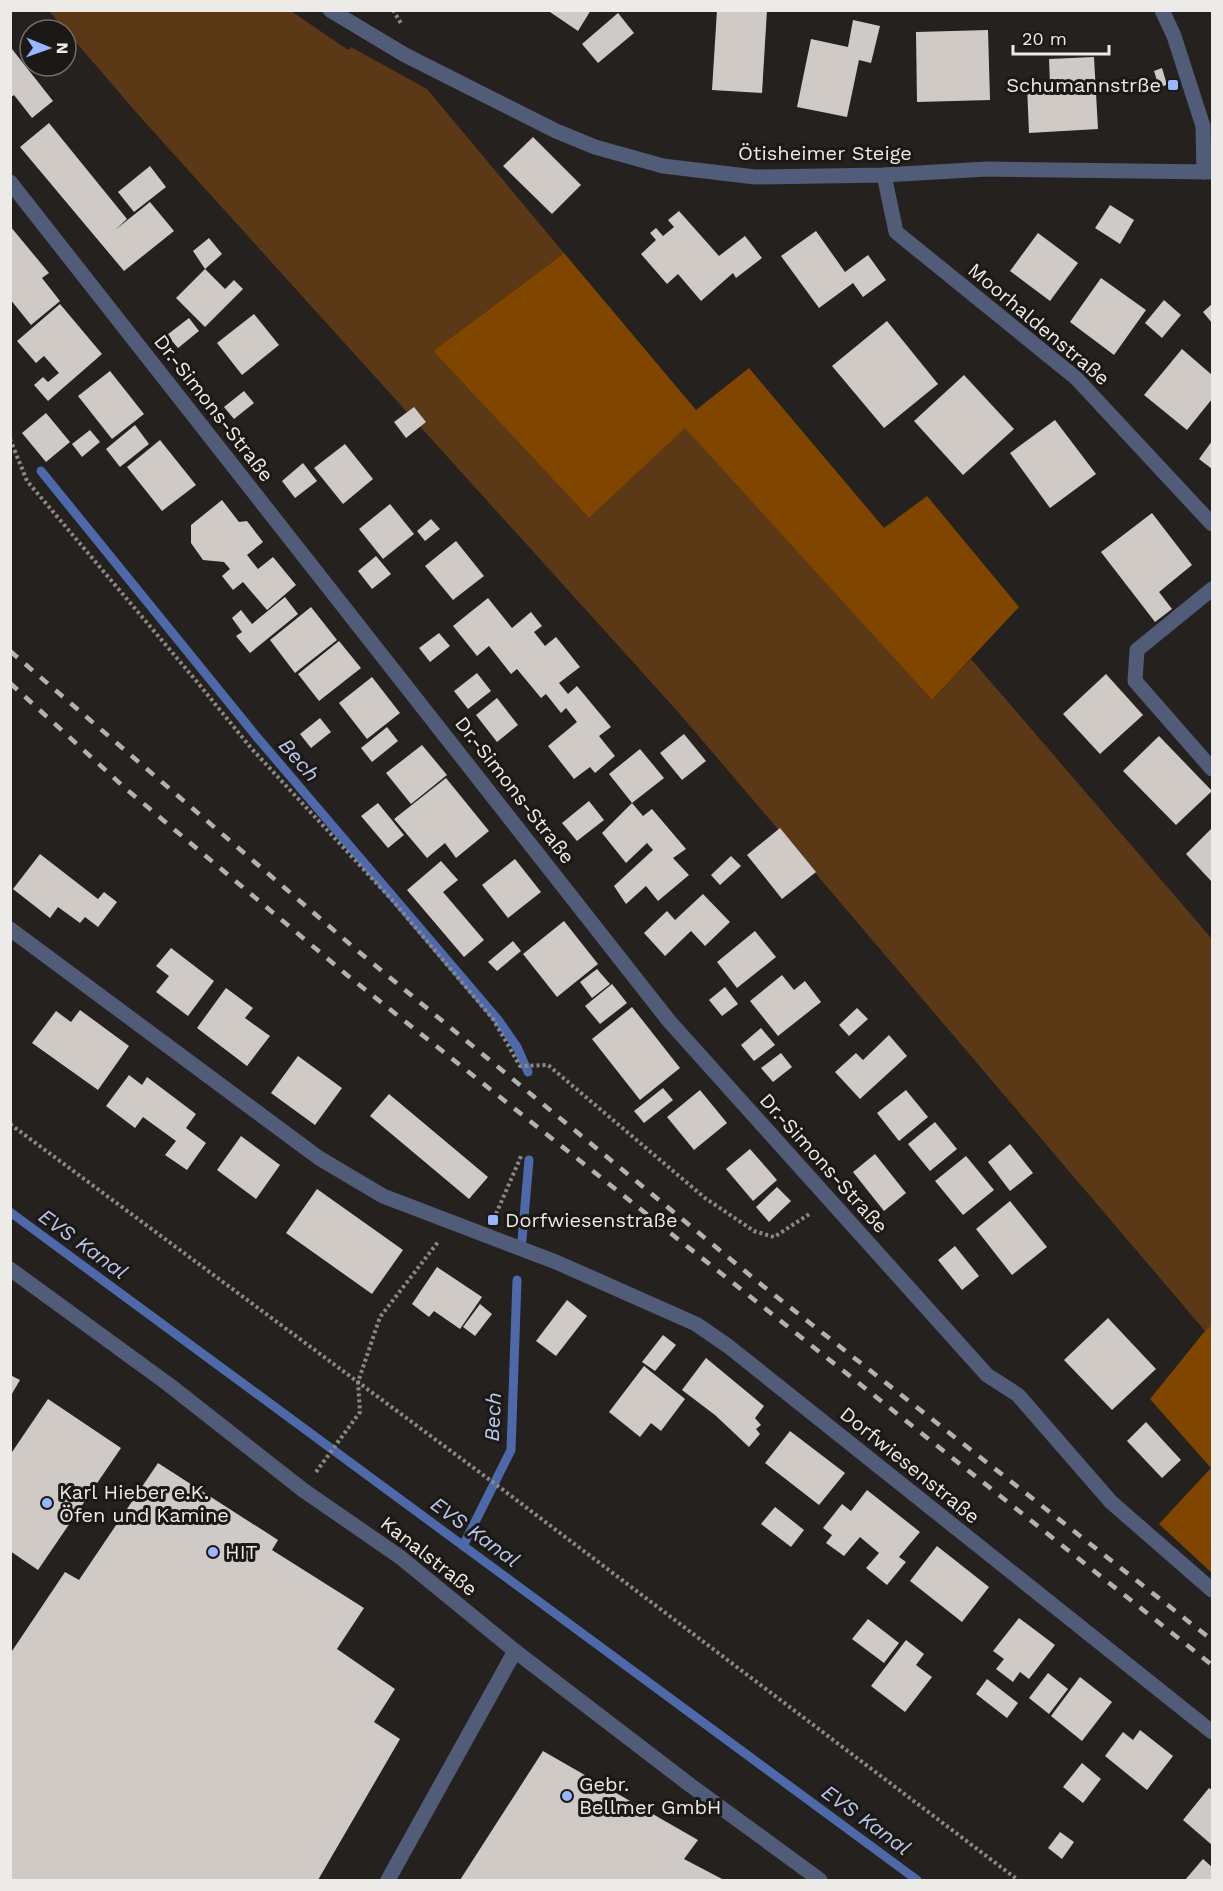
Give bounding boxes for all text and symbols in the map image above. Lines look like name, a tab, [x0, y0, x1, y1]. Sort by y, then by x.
north arrow	[18, 18, 78, 78]
scale bar	[1013, 18, 1109, 56]
text: 20 m	[1022, 28, 1067, 49]
text: N	[53, 42, 72, 54]
place label: Schumannstrße	[1006, 73, 1161, 97]
marker: Schumannstrße	[1166, 78, 1180, 92]
street label: Ötisheimer Steige	[738, 141, 912, 165]
street label: Moorhaldenstraße	[963, 258, 1115, 390]
street label: Dr.-Simons-Straße	[149, 330, 279, 486]
street label: Dr.-Simons-Straße	[450, 712, 580, 868]
water label: Bech	[274, 733, 325, 786]
street label: Dr.-Simons-Straße	[755, 1088, 893, 1238]
water label: EVS Kanal	[34, 1203, 133, 1284]
place label: Dorfwiesenstraße	[505, 1208, 677, 1232]
marker: Dorfwiesenstraße	[486, 1213, 500, 1227]
water label: Bech	[479, 1392, 506, 1442]
street label: Dorfwiesenstraße	[835, 1401, 985, 1529]
place label: Karl Hieber e.K. Öfen und Kamine	[59, 1480, 229, 1527]
water label: EVS Kanal	[426, 1491, 525, 1572]
marker: Karl Hieber e.K. Öfen und Kamine	[40, 1496, 54, 1510]
street label: Kanalstraße	[376, 1511, 482, 1601]
place label: HIT	[225, 1540, 258, 1564]
marker: HIT	[206, 1545, 220, 1559]
place label: Gebr. Bellmer GmbH	[579, 1772, 722, 1819]
water label: EVS Kanal	[817, 1779, 916, 1860]
marker: Gebr. Bellmer GmbH	[560, 1789, 574, 1803]

